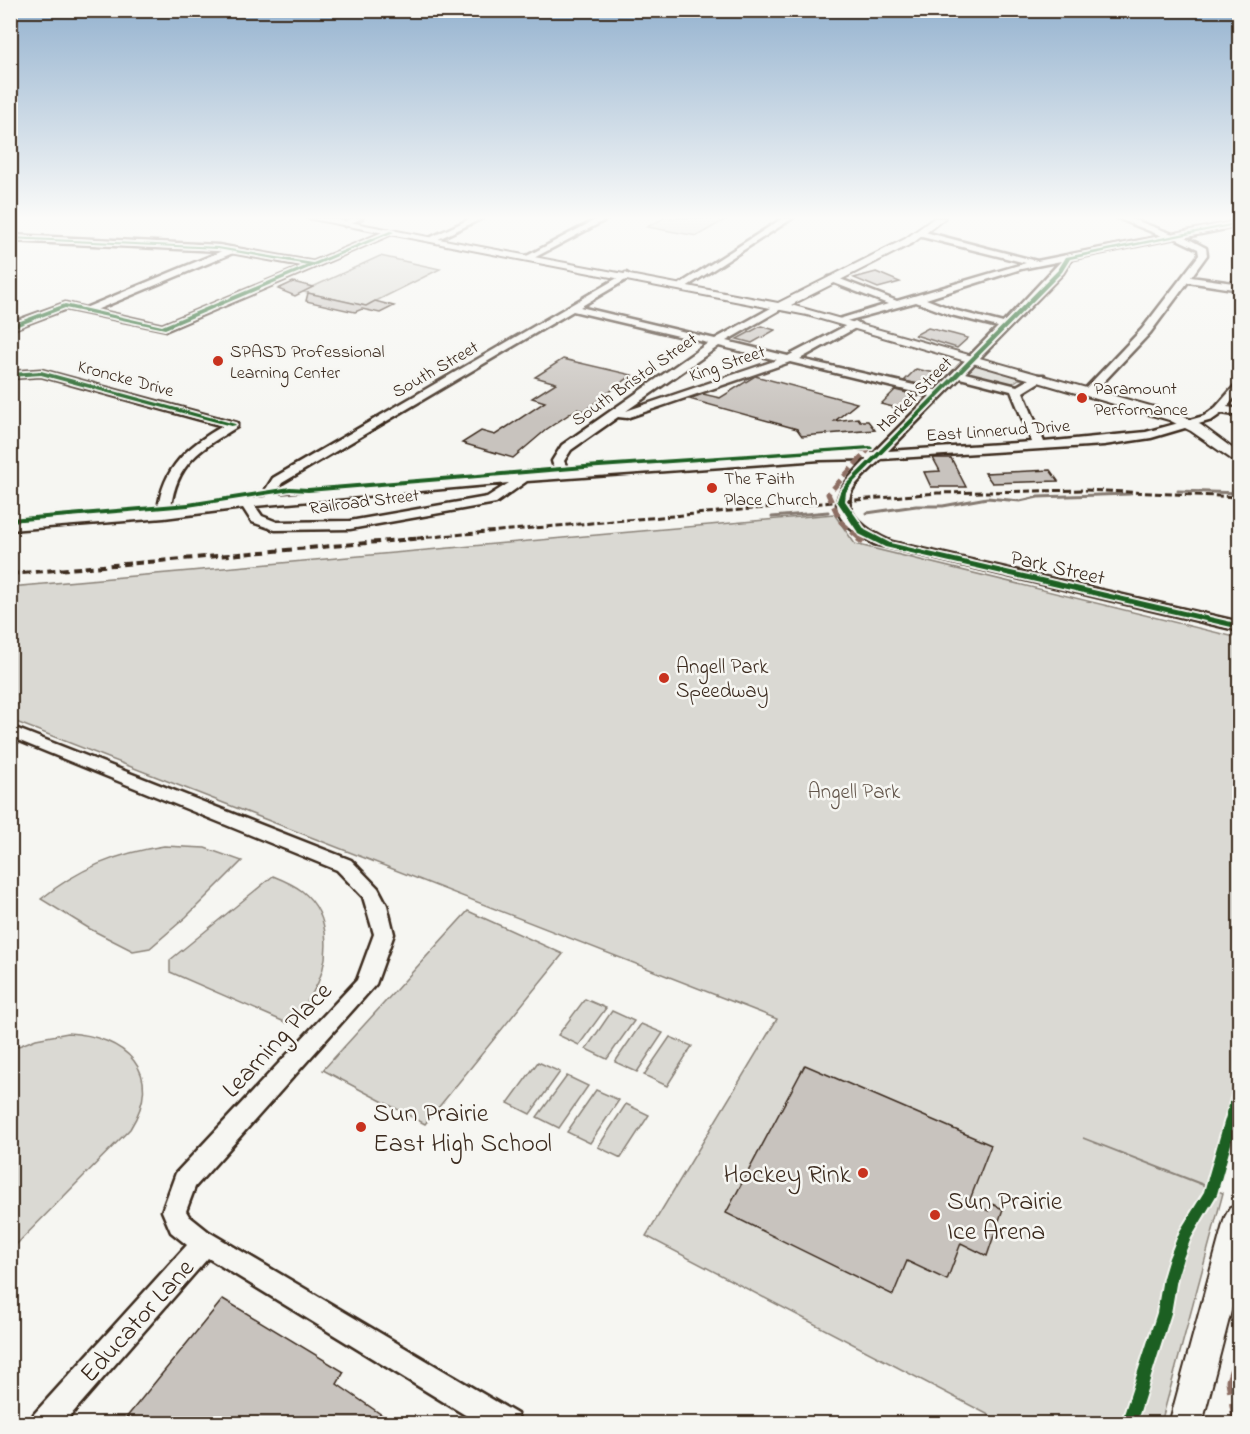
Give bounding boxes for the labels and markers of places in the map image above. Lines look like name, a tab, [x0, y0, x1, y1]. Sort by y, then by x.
place label: SPASD Professional Learning Center	[230, 340, 385, 388]
marker: SPASD Professional Learning Center	[211, 354, 225, 368]
place label: Paramount Performance	[1094, 377, 1189, 424]
marker: Paramount Performance	[1075, 391, 1089, 405]
place label: The Faith Place Church	[724, 467, 817, 514]
marker: The Faith Place Church	[705, 481, 719, 495]
place label: Angell Park Speedway	[676, 653, 769, 709]
marker: Angell Park Speedway	[657, 671, 671, 685]
place label: Sun Prairie East High School	[373, 1096, 552, 1164]
marker: Sun Prairie East High School	[354, 1120, 368, 1134]
place label: Hockey Rink	[724, 1157, 852, 1195]
marker: Hockey Rink	[856, 1166, 870, 1180]
place label: Sun Prairie Ice Arena	[947, 1184, 1063, 1252]
marker: Sun Prairie Ice Arena	[928, 1208, 942, 1222]

